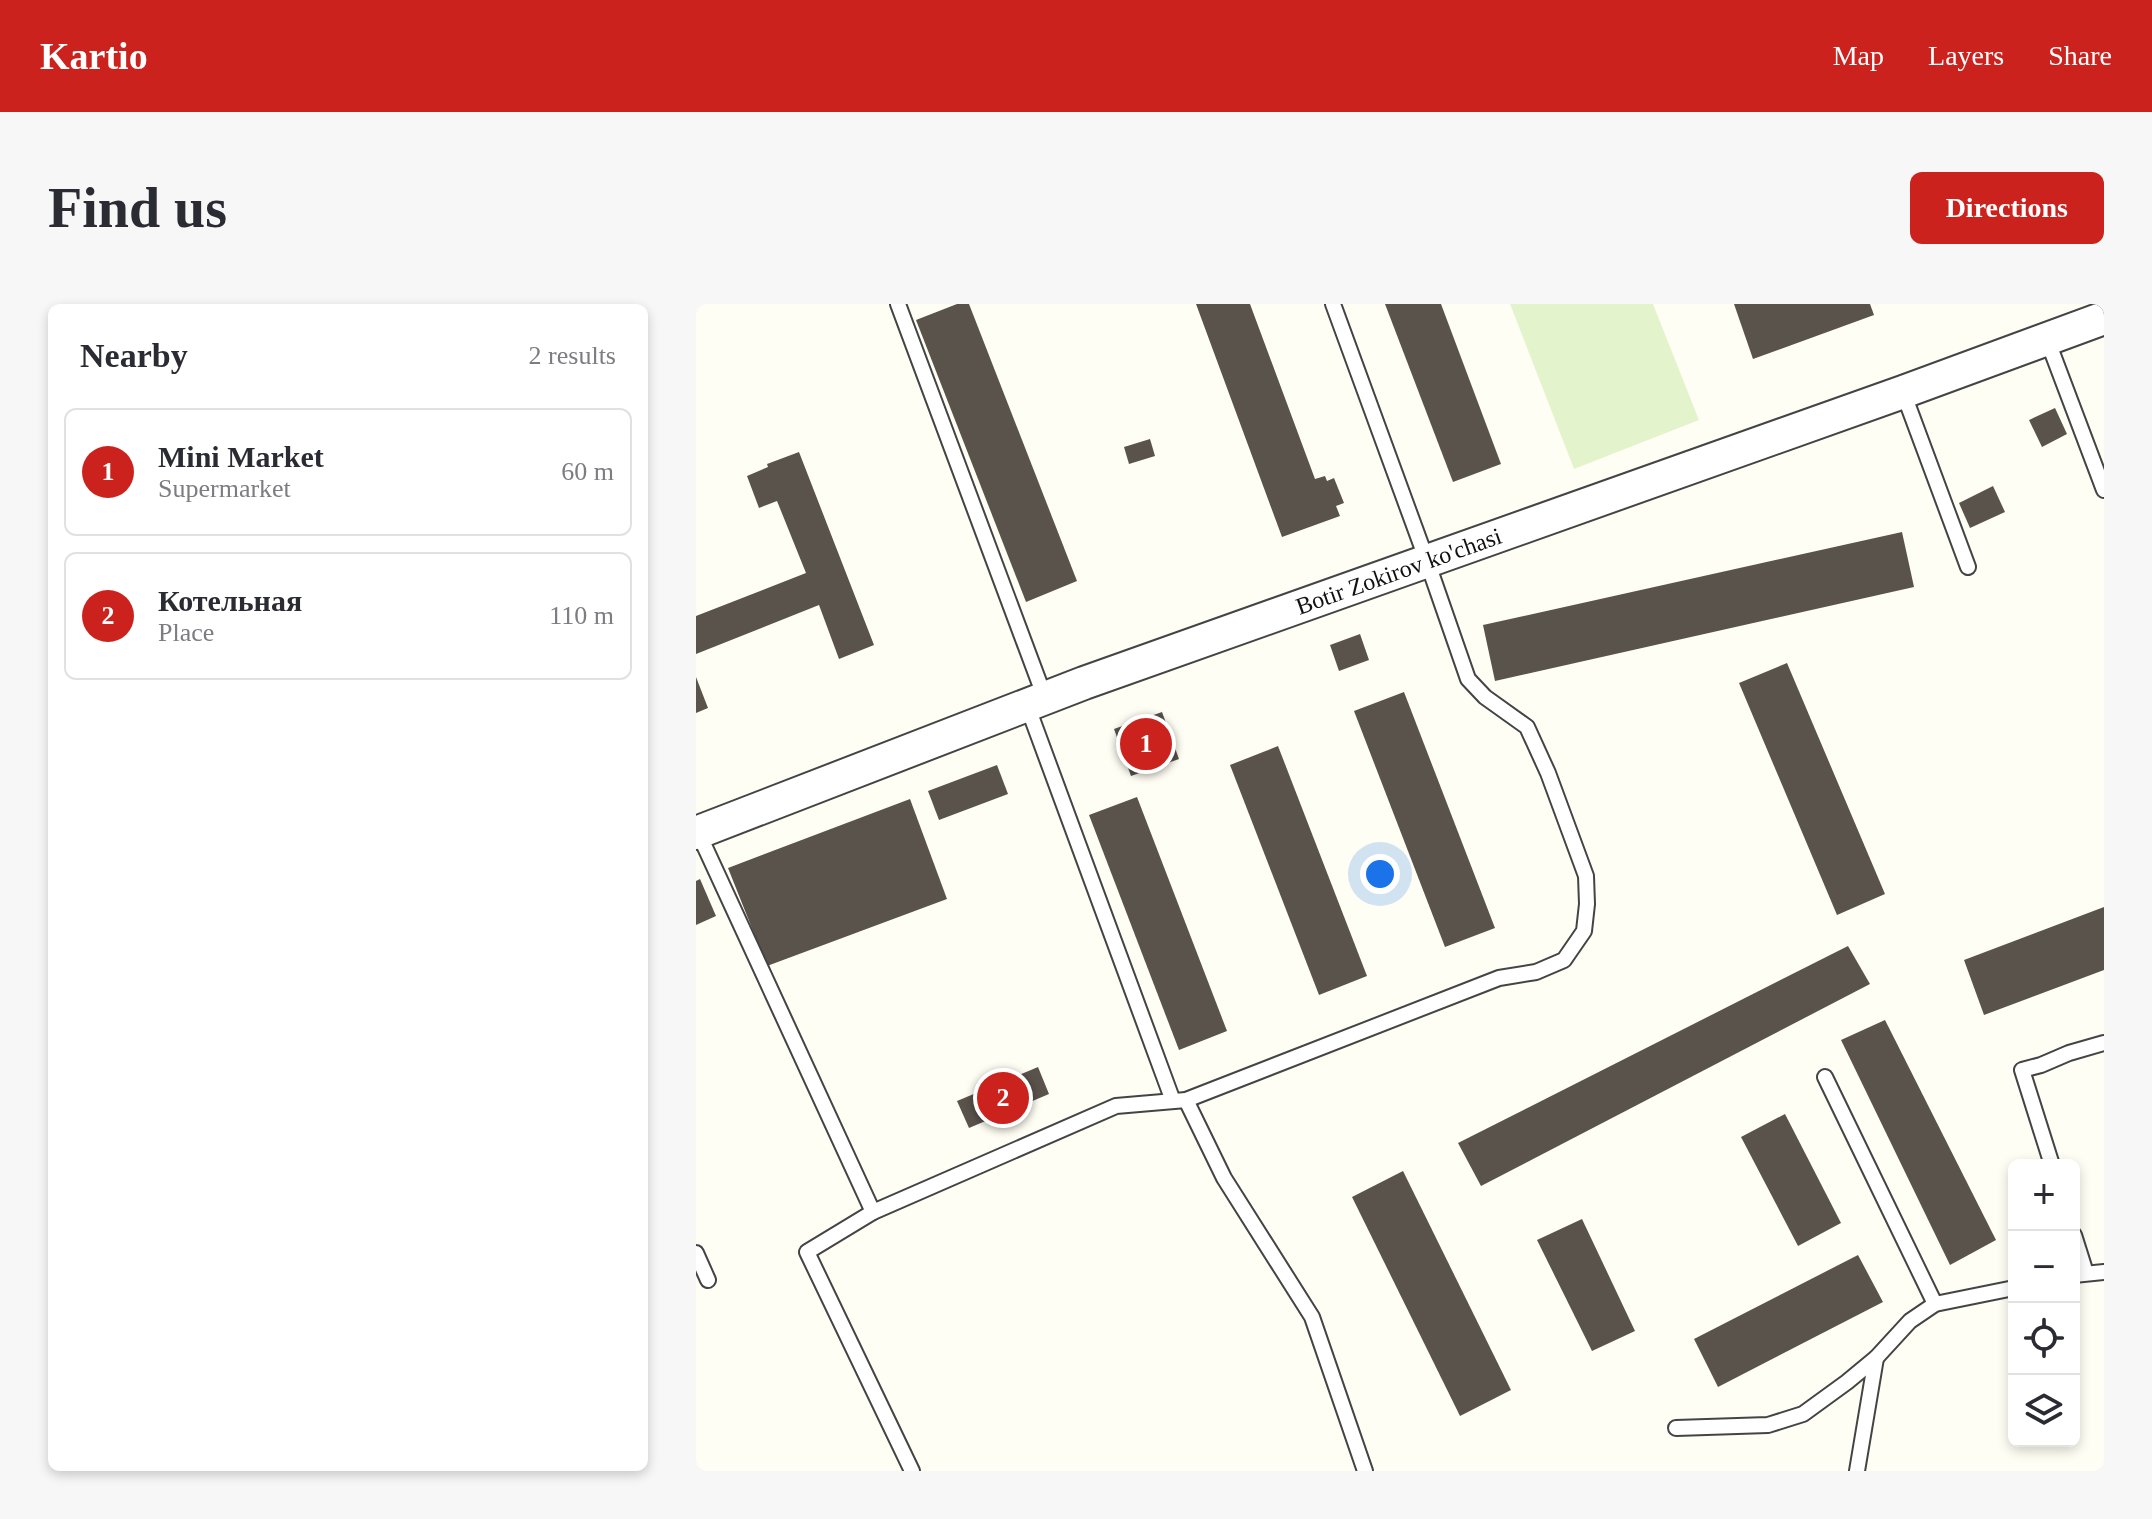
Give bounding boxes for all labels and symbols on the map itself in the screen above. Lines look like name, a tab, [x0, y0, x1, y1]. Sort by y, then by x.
street label: Botir Zokirov ko'chasi	[1292, 523, 1505, 620]
pin: 1	[1120, 714, 1172, 774]
your location	[1360, 854, 1400, 894]
pin: 2	[977, 1068, 1029, 1128]

